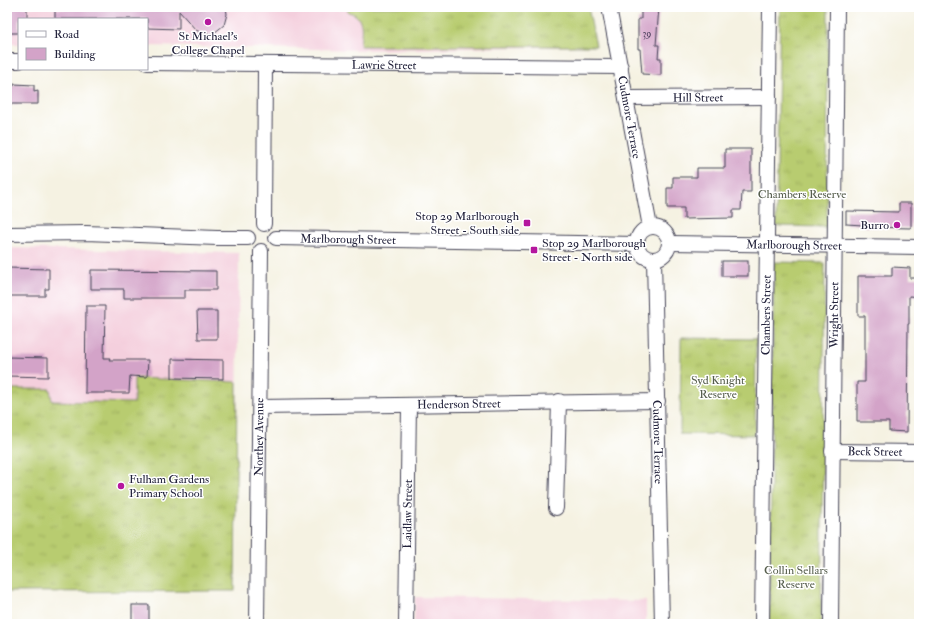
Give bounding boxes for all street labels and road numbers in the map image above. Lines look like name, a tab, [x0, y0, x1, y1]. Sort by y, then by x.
street label: Lawrie Street	[351, 58, 417, 73]
street label: Cudmore Terrace	[614, 75, 644, 160]
street label: Hill Street	[673, 90, 723, 106]
street label: Marlborough Street	[300, 231, 396, 248]
street label: Marlborough Street	[746, 237, 842, 254]
street label: Chambers Street	[758, 275, 775, 355]
street label: Wright Street	[827, 282, 842, 349]
street label: Henderson Street	[417, 396, 501, 413]
street label: Northey Avenue	[252, 398, 267, 476]
street label: Cudmore Terrace	[649, 400, 666, 484]
street label: Beck Street	[847, 444, 903, 460]
street label: Laidlaw Street	[400, 479, 416, 549]

